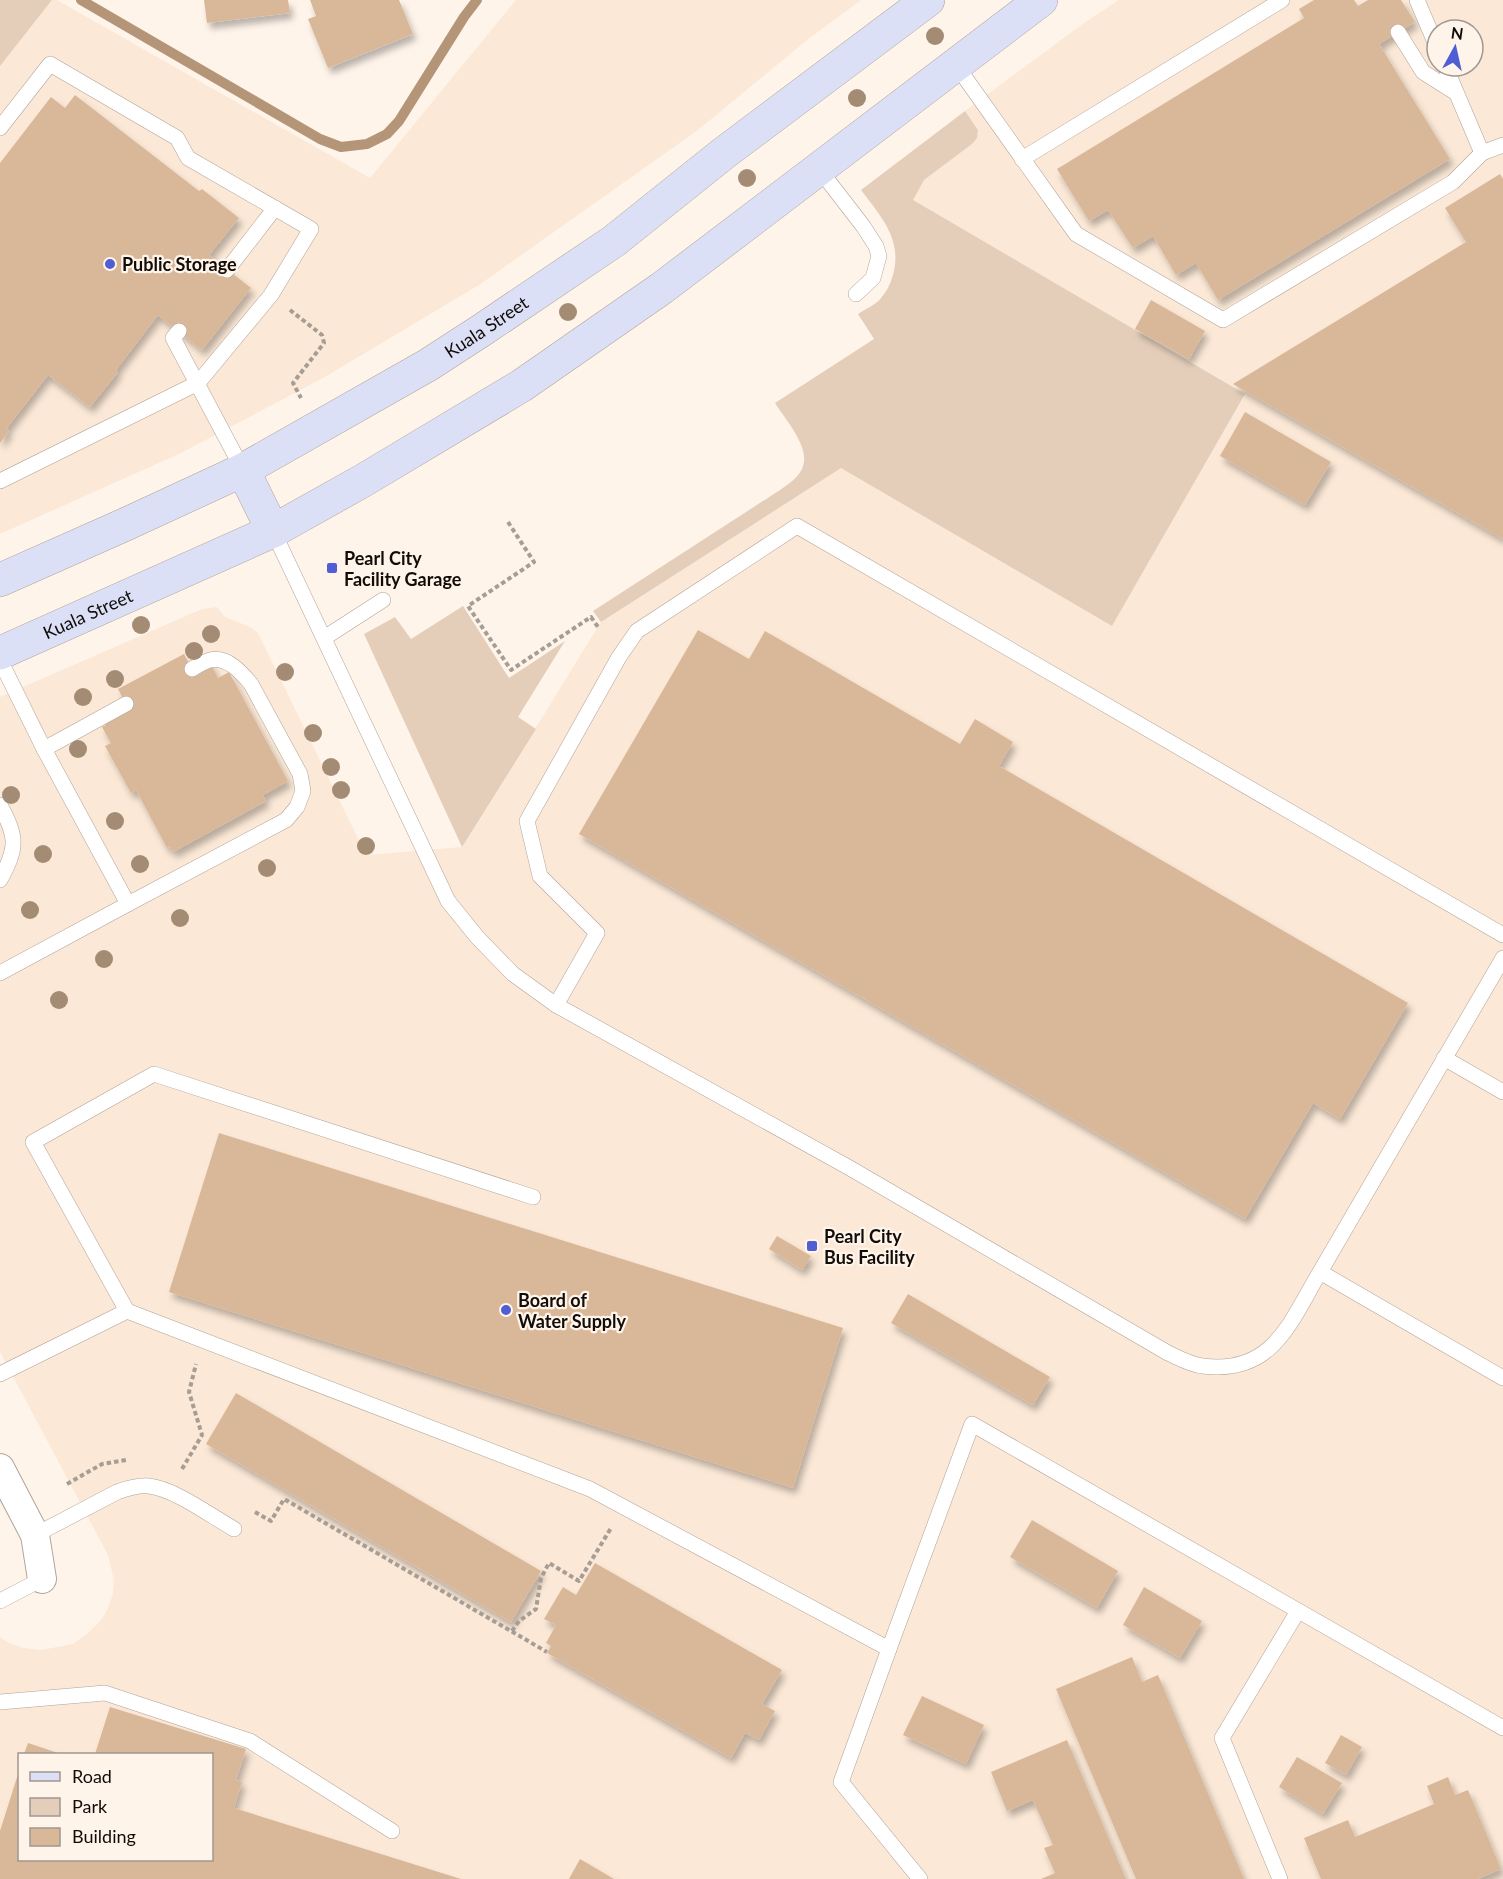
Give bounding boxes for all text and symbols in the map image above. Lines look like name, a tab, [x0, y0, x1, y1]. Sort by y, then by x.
north arrow	[1425, 18, 1485, 78]
text: N	[1450, 22, 1465, 43]
place label: Public Storage	[122, 253, 237, 275]
marker: Public Storage	[103, 257, 117, 271]
street label: Kuala Street	[440, 291, 533, 362]
place label: Pearl City Facility Garage	[344, 547, 462, 590]
marker: Pearl City Facility Garage	[325, 561, 339, 575]
street label: Kuala Street	[39, 584, 136, 643]
place label: Pearl City Bus Facility	[824, 1225, 915, 1268]
marker: Pearl City Bus Facility	[805, 1239, 819, 1253]
place label: Board of Water Supply	[518, 1289, 627, 1332]
marker: Board of Water Supply	[499, 1303, 513, 1317]
legend	[18, 1753, 213, 1861]
text: Road	[72, 1765, 112, 1787]
text: Park	[72, 1795, 108, 1817]
text: Building	[72, 1825, 136, 1847]

